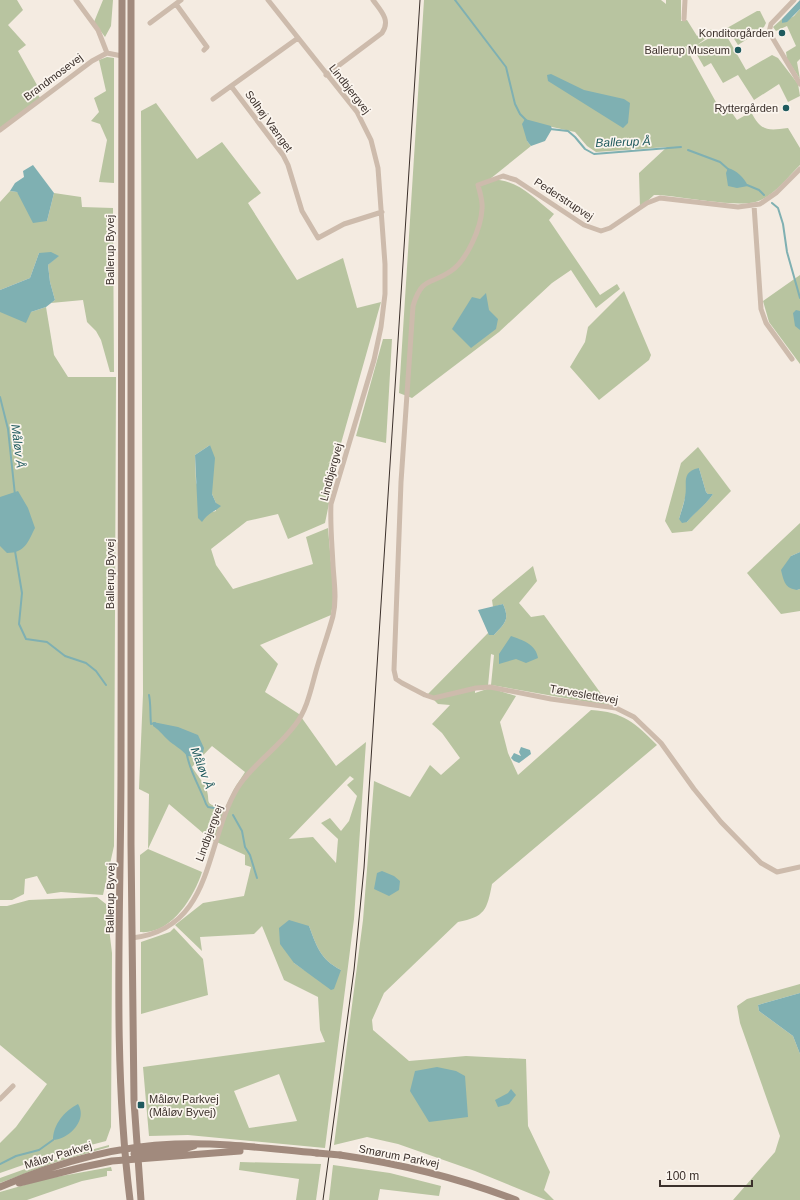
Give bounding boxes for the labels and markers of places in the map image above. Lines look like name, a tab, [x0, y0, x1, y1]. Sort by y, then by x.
place label: Konditorgården	[699, 27, 774, 39]
marker: Konditorgården	[777, 28, 787, 38]
place label: Ballerup Museum	[644, 44, 730, 56]
marker: Ballerup Museum	[733, 45, 743, 55]
place label: Ryttergården	[714, 102, 778, 114]
marker: Ryttergården	[781, 103, 791, 113]
place label: Måløv Parkvej (Måløv Byvej)	[149, 1093, 219, 1118]
marker: Måløv Parkvej (Måløv Byvej)	[136, 1100, 146, 1110]

